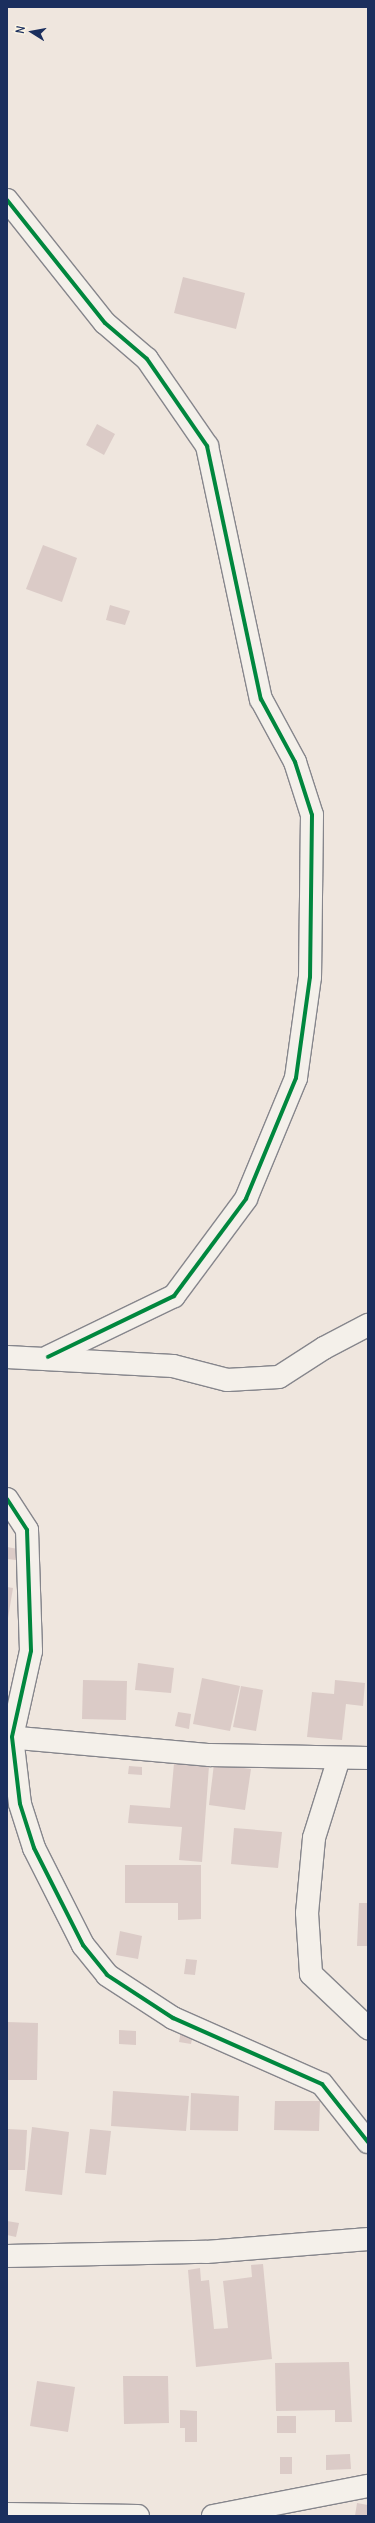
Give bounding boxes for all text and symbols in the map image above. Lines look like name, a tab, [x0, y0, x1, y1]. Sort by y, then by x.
north arrow	[12, 12, 52, 52]
text: N	[13, 25, 28, 35]

